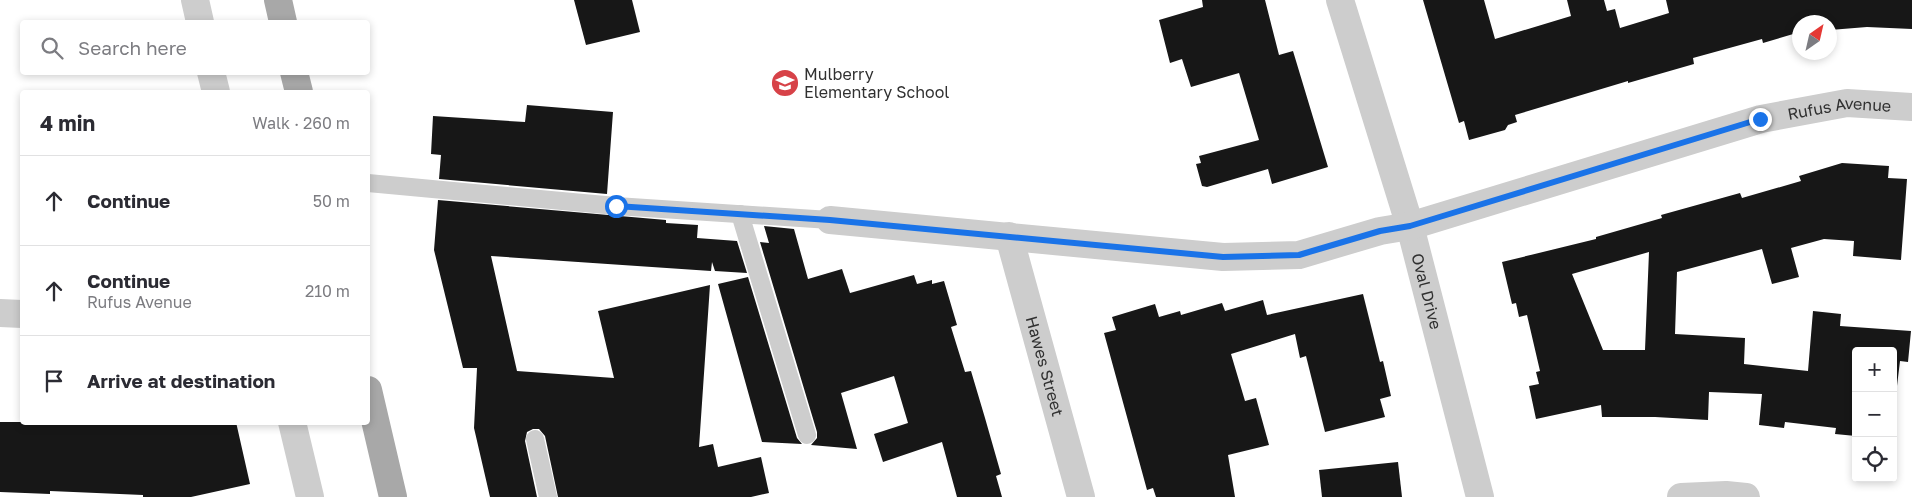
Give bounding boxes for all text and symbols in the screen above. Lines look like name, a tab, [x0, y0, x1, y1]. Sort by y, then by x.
north arrow	[1792, 15, 1837, 60]
search box	[20, 20, 370, 75]
icon: search	[38, 34, 66, 62]
text: Search here	[78, 36, 187, 59]
place label: Mulberry Elementary School	[804, 64, 949, 102]
school or university icon: Mulberry Elementary School	[770, 68, 800, 98]
street label: Rufus Avenue	[1786, 93, 1892, 124]
route end	[1749, 108, 1772, 131]
text: 4 min	[40, 110, 95, 136]
text: Walk · 260 m	[252, 113, 350, 133]
icon: ahead	[40, 187, 68, 215]
text: Continue	[87, 189, 170, 212]
text: 50 m	[313, 191, 350, 211]
route start	[605, 195, 628, 218]
street label: Oval Drive	[1407, 251, 1446, 332]
text: Continue	[87, 269, 170, 292]
icon: ahead	[40, 277, 68, 305]
text: 210 m	[305, 281, 350, 301]
text: Rufus Avenue	[87, 292, 192, 312]
street label: Hawes Street	[1022, 314, 1068, 418]
map controls	[1852, 347, 1897, 482]
button: +	[1852, 347, 1897, 392]
icon: arrive	[40, 367, 68, 395]
text: Arrive at destination	[87, 369, 275, 392]
button: −	[1852, 392, 1897, 437]
button: locate	[1852, 437, 1897, 482]

